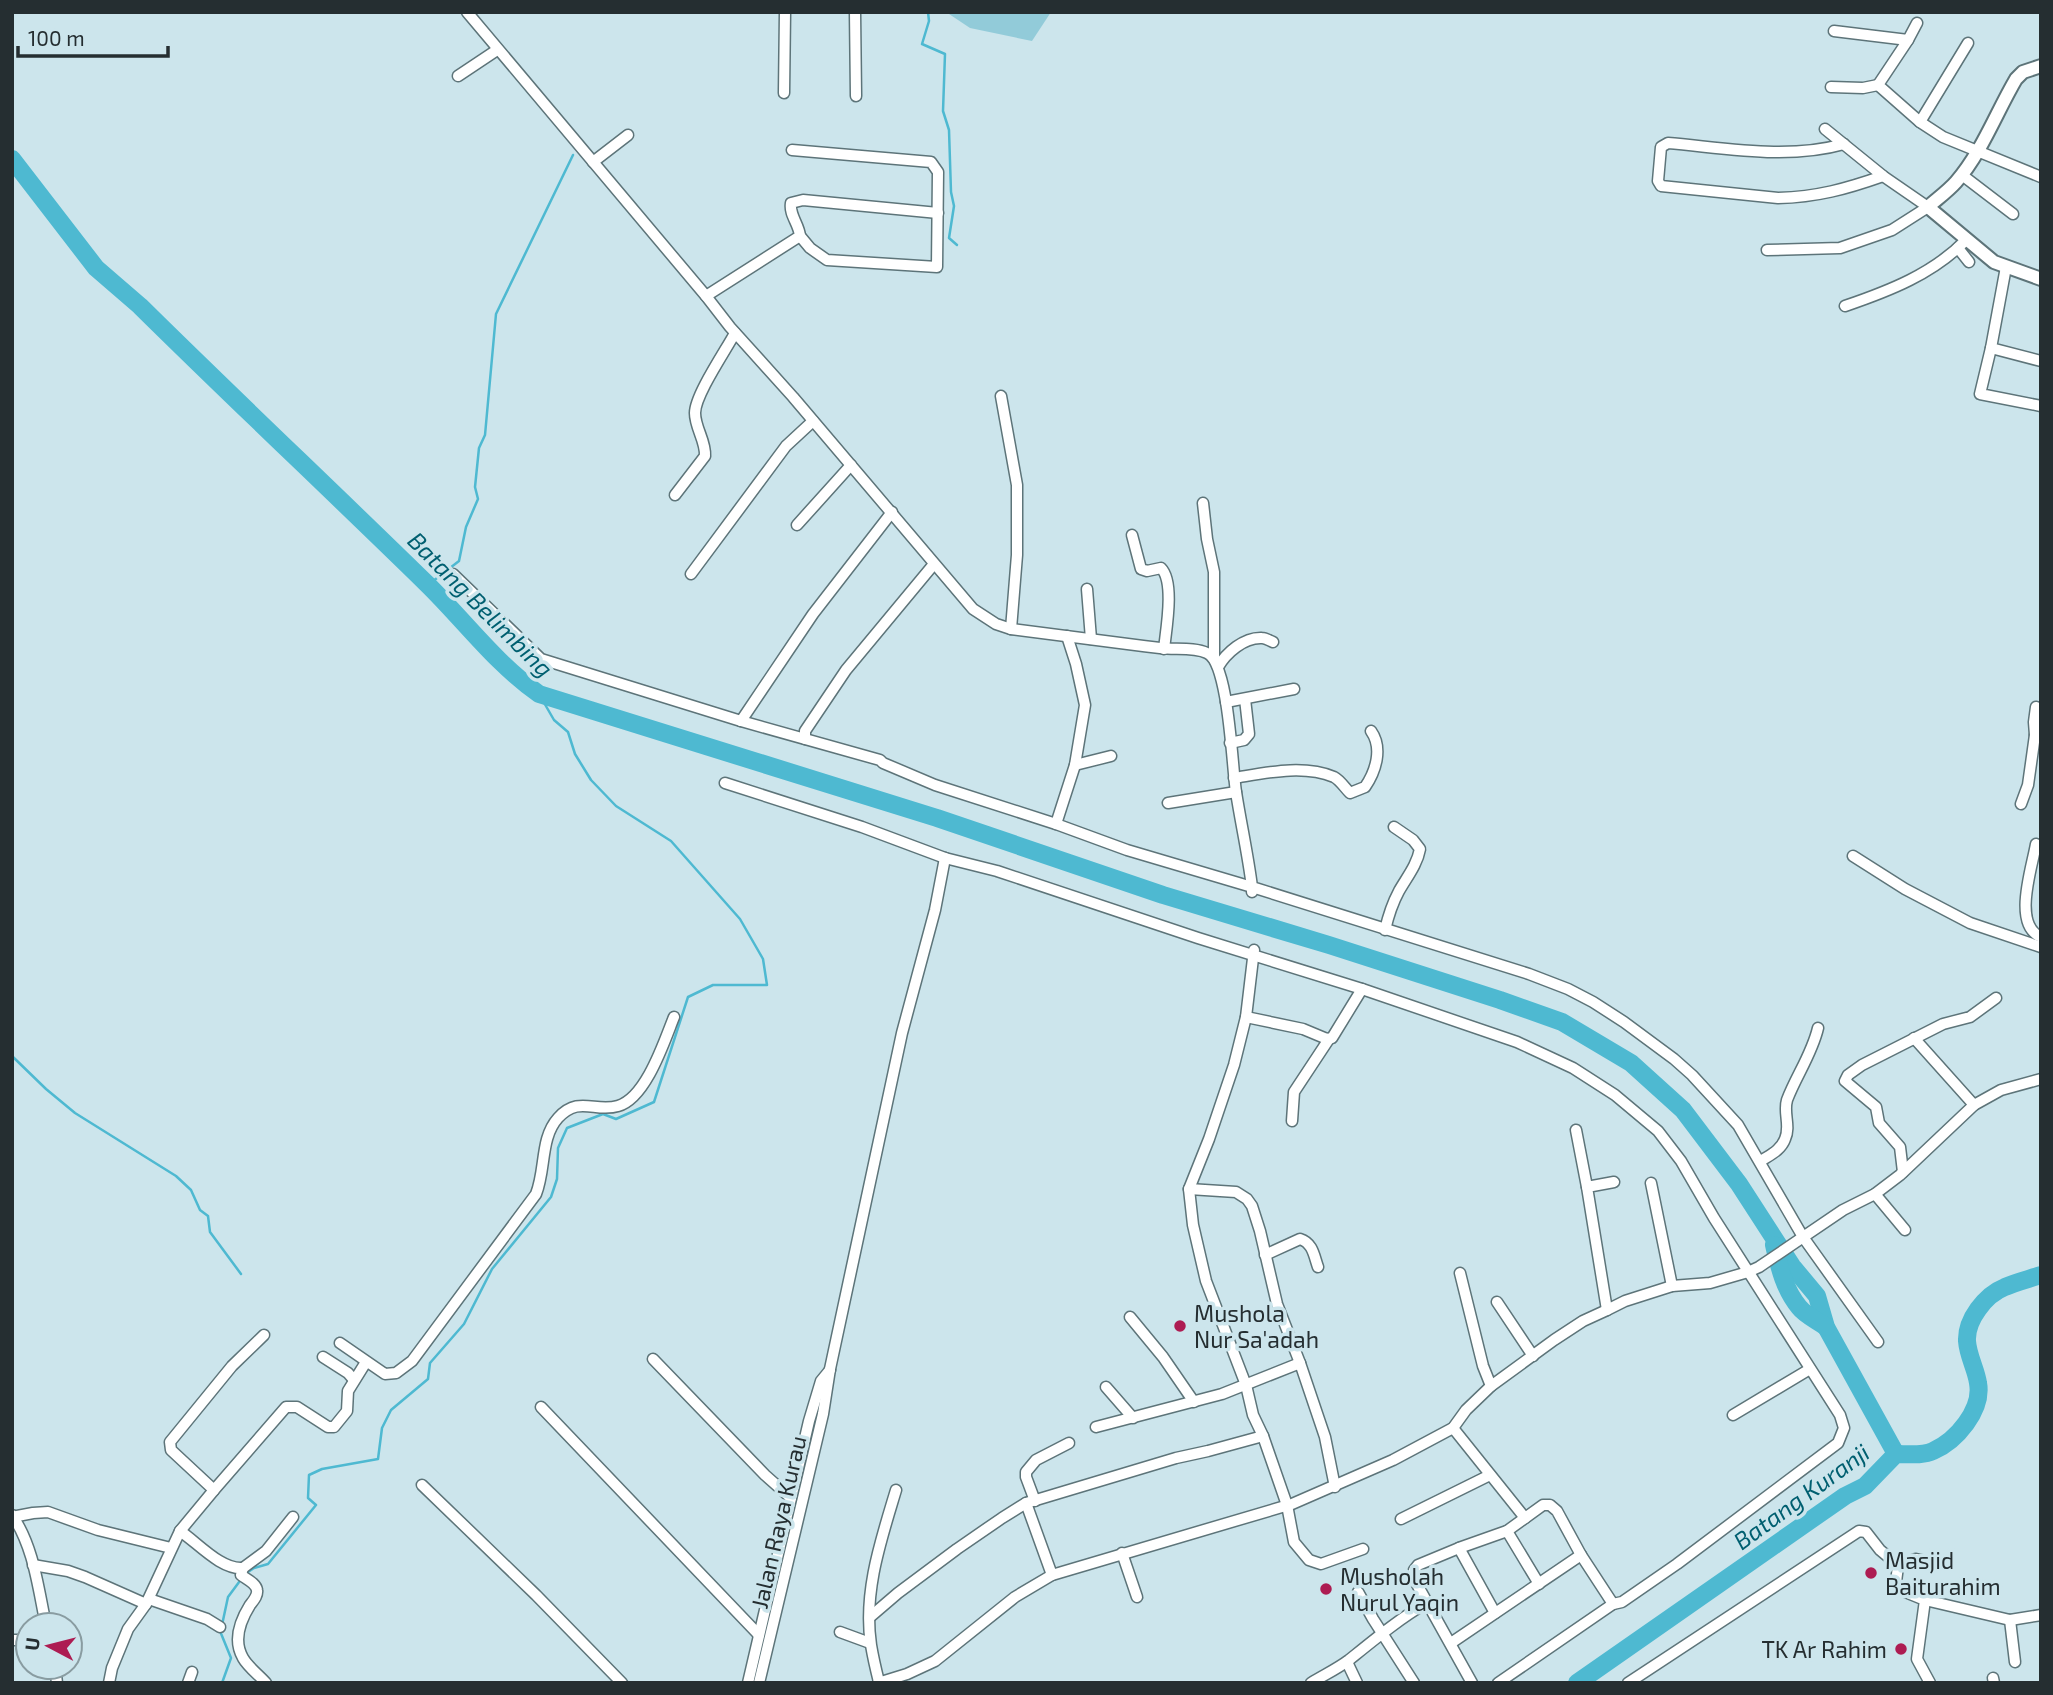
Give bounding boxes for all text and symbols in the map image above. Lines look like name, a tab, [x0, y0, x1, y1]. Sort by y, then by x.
scale bar	[18, 14, 168, 58]
text: 100 m	[28, 25, 85, 50]
water label: Batang Belimbing	[402, 525, 560, 683]
place label: Mushola Nur Sa'adah	[1194, 1299, 1319, 1353]
marker: Mushola Nur Sa'adah	[1172, 1318, 1188, 1334]
street label: Jalan Raya Kurau	[744, 1433, 812, 1611]
water label: Batang Kuranji	[1727, 1437, 1875, 1555]
place label: Masjid Baiturahim	[1885, 1546, 2001, 1600]
place label: Musholah Nurul Yaqin	[1340, 1562, 1459, 1616]
marker: Masjid Baiturahim	[1863, 1565, 1879, 1581]
marker: Musholah Nurul Yaqin	[1318, 1581, 1334, 1597]
north arrow	[14, 1611, 84, 1681]
place label: TK Ar Rahim	[1761, 1635, 1887, 1663]
text: U	[19, 1636, 44, 1652]
marker: TK Ar Rahim	[1893, 1641, 1909, 1657]

